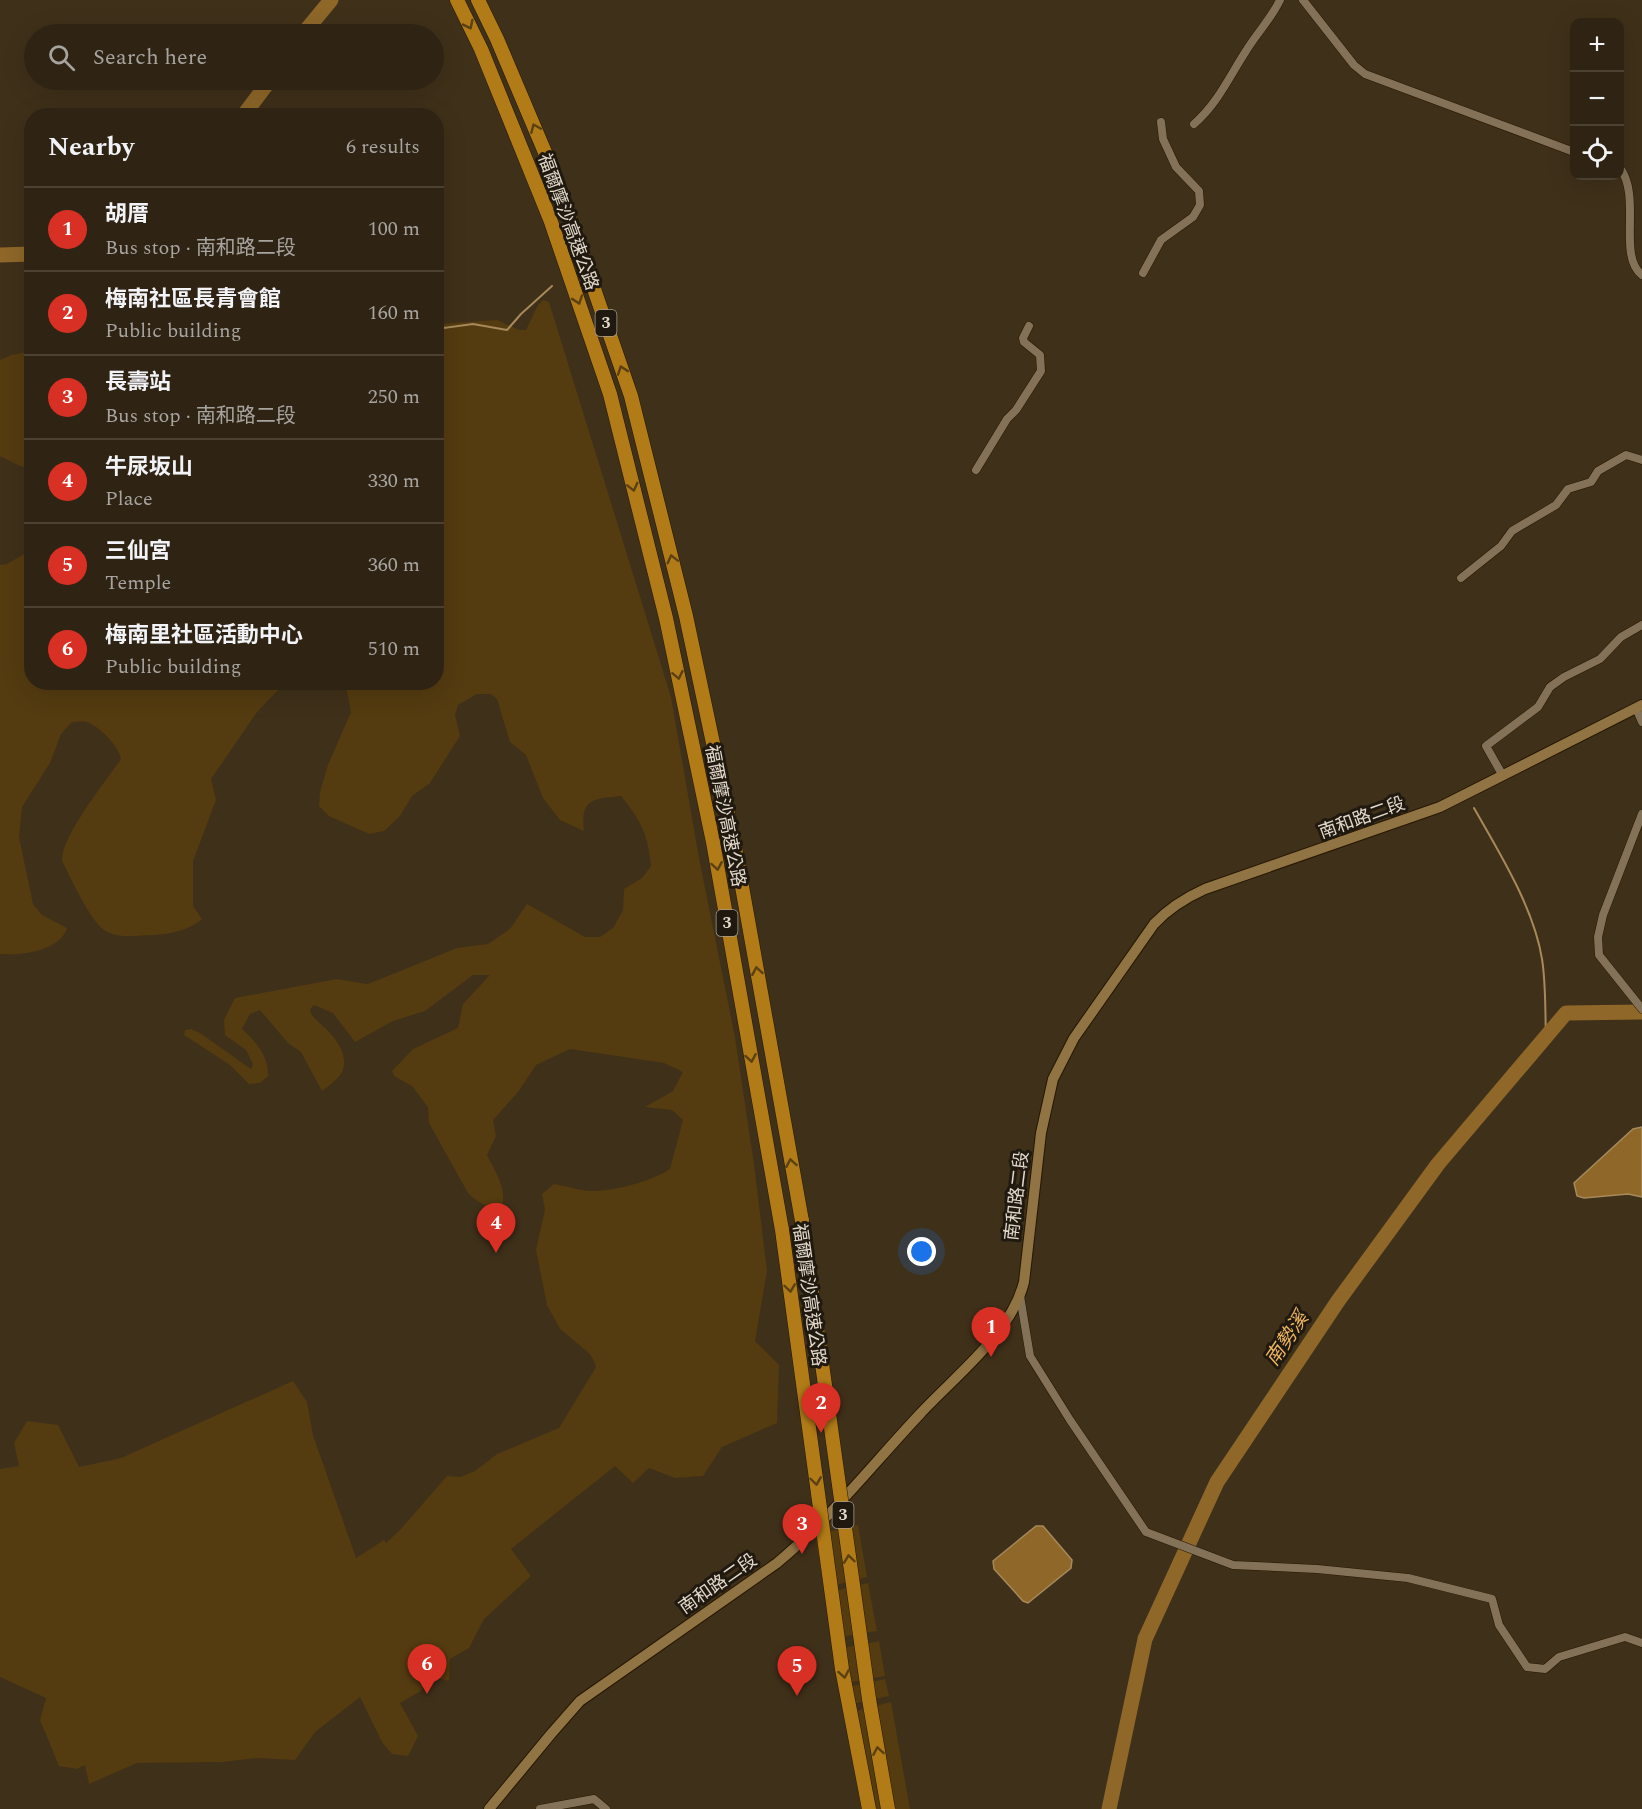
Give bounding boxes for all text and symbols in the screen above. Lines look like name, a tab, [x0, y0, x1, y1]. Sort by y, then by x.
one-way arrow	[462, 18, 473, 29]
map controls	[1570, 18, 1624, 180]
button: +	[1570, 18, 1624, 72]
search box	[24, 24, 444, 90]
icon: search	[45, 41, 78, 74]
text: Search here	[93, 41, 207, 74]
button: −	[1570, 72, 1624, 126]
one-way arrow	[530, 123, 542, 134]
button: locate	[1570, 126, 1624, 180]
text: Nearby	[48, 127, 134, 167]
text: 6 results	[346, 132, 420, 162]
street label: 福爾摩沙高速公路	[531, 150, 605, 294]
text: 胡厝	[105, 198, 149, 231]
text: 1	[62, 214, 73, 244]
text: 100 m	[368, 214, 420, 244]
text: Bus stop · 南和路二段	[105, 233, 296, 263]
text: 梅南社區長青會館	[105, 283, 281, 316]
one-way arrow	[571, 294, 583, 305]
text: 2	[62, 298, 73, 328]
text: 160 m	[368, 298, 420, 328]
road number: 3	[596, 310, 616, 336]
text: Public building	[105, 316, 241, 346]
one-way arrow	[617, 365, 630, 376]
text: 長壽站	[105, 366, 171, 399]
text: 3	[62, 382, 73, 412]
text: 250 m	[368, 382, 420, 412]
text: Bus stop · 南和路二段	[105, 401, 296, 431]
text: 牛尿坂山	[105, 451, 193, 484]
text: 4	[62, 466, 73, 496]
text: 330 m	[368, 466, 420, 496]
one-way arrow	[626, 481, 639, 491]
text: Place	[105, 484, 153, 514]
text: 三仙宮	[105, 535, 171, 568]
text: 5	[62, 550, 73, 580]
text: 360 m	[368, 550, 420, 580]
one-way arrow	[666, 554, 679, 564]
text: Temple	[105, 568, 171, 598]
text: 梅南里社區活動中心	[105, 619, 303, 652]
text: 6	[62, 634, 73, 664]
text: 510 m	[368, 634, 420, 664]
text: Public building	[105, 652, 241, 682]
one-way arrow	[671, 670, 684, 680]
street label: 福爾摩沙高速公路	[698, 743, 752, 889]
street label: 南和路二段	[1315, 790, 1409, 846]
one-way arrow	[710, 861, 723, 871]
road number: 3	[716, 910, 738, 936]
one-way arrow	[751, 967, 764, 977]
one-way arrow	[744, 1053, 757, 1063]
street label: 南和路二段	[998, 1150, 1036, 1242]
one-way arrow	[785, 1159, 798, 1169]
pin: 4	[476, 1204, 516, 1253]
street label: 福爾摩沙高速公路	[786, 1222, 832, 1368]
your location	[907, 1237, 936, 1266]
one-way arrow	[783, 1283, 795, 1293]
water label: 南勢溪	[1258, 1303, 1318, 1372]
pin: 1	[972, 1308, 1010, 1357]
pin: 2	[802, 1384, 840, 1433]
one-way arrow	[810, 1477, 822, 1486]
road number: 3	[832, 1502, 854, 1528]
pin: 3	[782, 1504, 822, 1554]
street label: 南和路二段	[673, 1547, 763, 1621]
one-way arrow	[844, 1554, 856, 1563]
pin: 6	[408, 1644, 446, 1694]
pin: 5	[778, 1646, 816, 1696]
one-way arrow	[837, 1670, 849, 1679]
one-way arrow	[872, 1747, 885, 1757]

